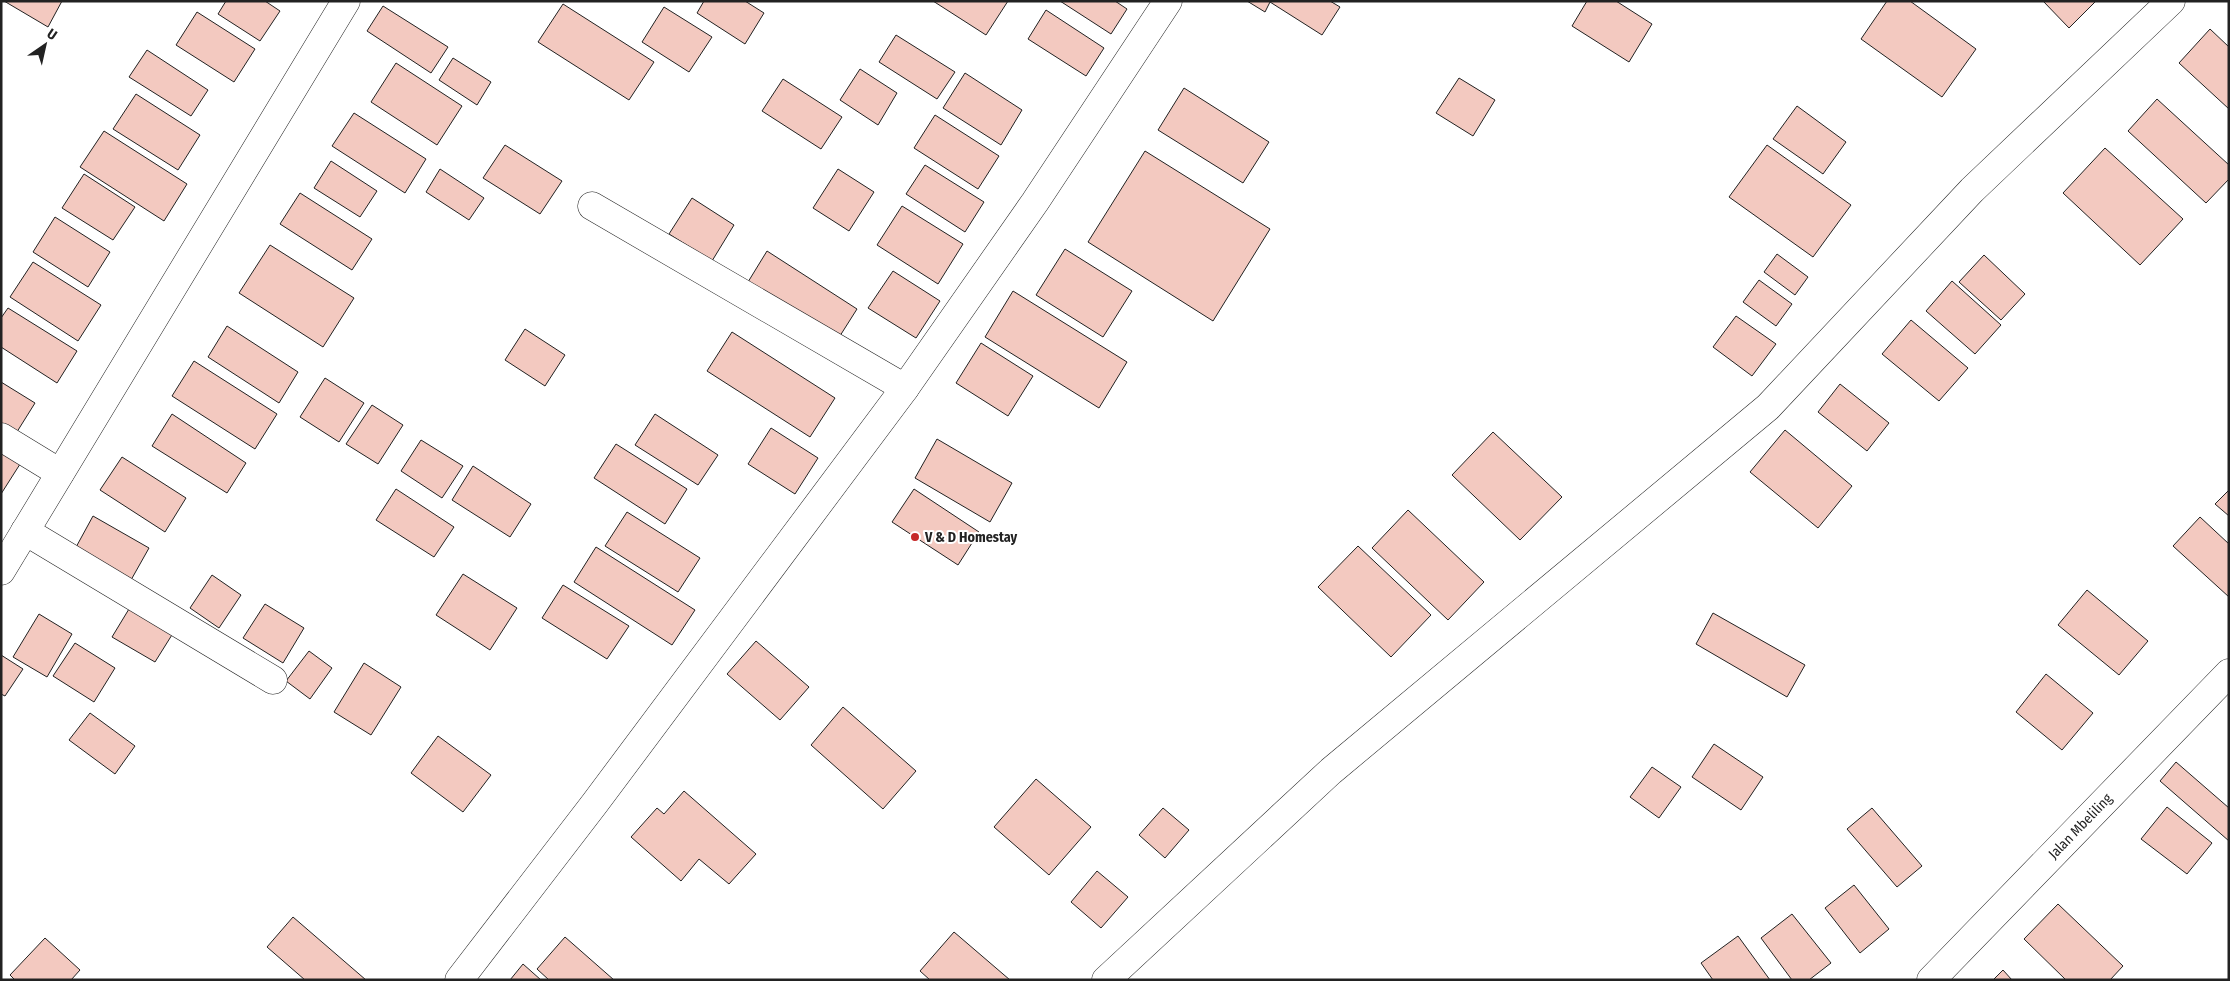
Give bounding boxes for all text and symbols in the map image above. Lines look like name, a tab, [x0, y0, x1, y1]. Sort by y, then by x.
north arrow	[20, 20, 70, 70]
text: U	[44, 25, 60, 44]
place label: V & D Homestay	[924, 529, 1017, 546]
marker: V & D Homestay	[909, 531, 921, 543]
street label: Jalan Mbeliling	[2045, 790, 2116, 863]

